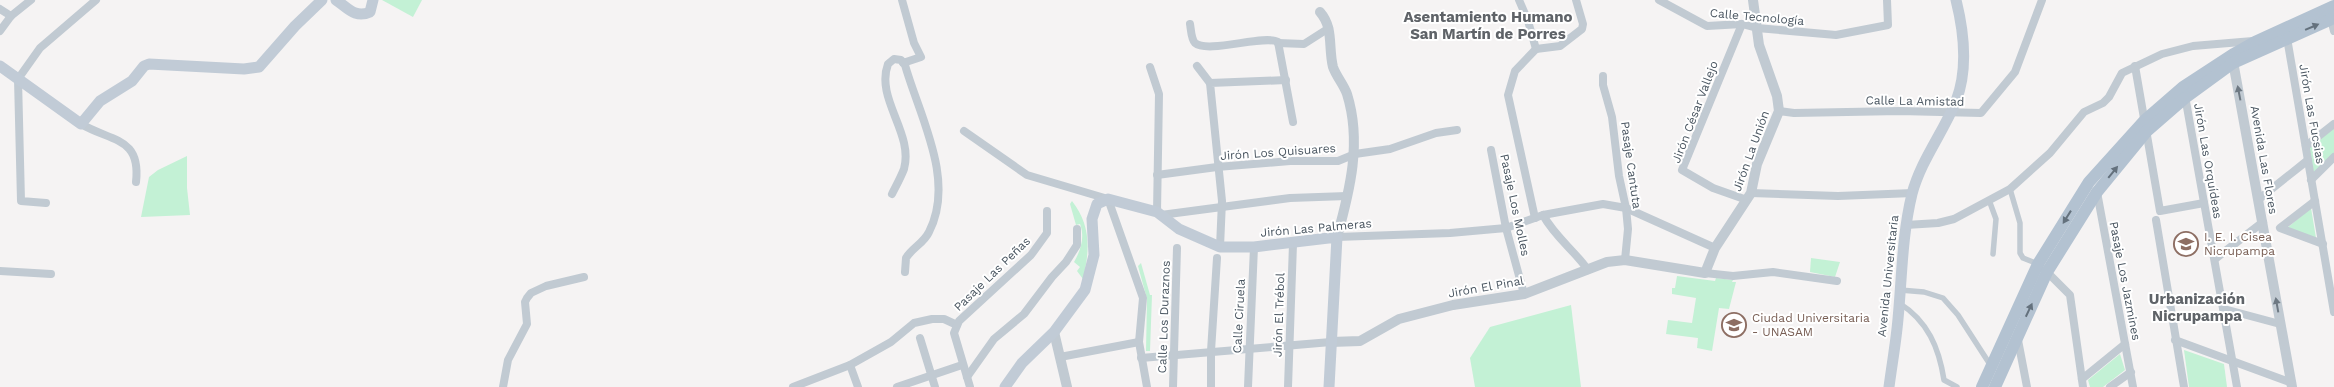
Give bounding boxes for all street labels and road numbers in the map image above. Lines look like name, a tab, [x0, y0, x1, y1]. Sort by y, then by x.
street label: Calle Tecnología	[1709, 6, 1805, 28]
street label: Jirón César Vallejo	[1669, 59, 1721, 165]
street label: Jirón Las Fucsias	[2296, 63, 2328, 165]
street label: Calle La Amistad	[1865, 93, 1965, 109]
street label: Jirón Las Orquídeas	[2191, 102, 2225, 220]
street label: Avenida Las Flores	[2248, 105, 2280, 215]
street label: Jirón La Unión	[1730, 109, 1772, 193]
street label: Pasaje Cantuta	[1618, 120, 1644, 210]
street label: Jirón Los Quisuares	[1220, 141, 1336, 163]
street label: Pasaje Los Molles	[1497, 153, 1533, 257]
street label: Avenida Universitaria	[1875, 214, 1901, 338]
street label: Jirón Las Palmeras	[1260, 216, 1372, 240]
street label: Pasaje Los Jazmines	[2107, 220, 2143, 342]
street label: Pasaje Las Peñas	[951, 234, 1033, 314]
street label: Calle Los Duraznos	[1155, 260, 1173, 374]
street label: Jirón El Trébol	[1271, 272, 1287, 357]
street label: Jirón El Pinal	[1447, 273, 1525, 301]
street label: Calle Ciruela	[1230, 278, 1248, 354]

